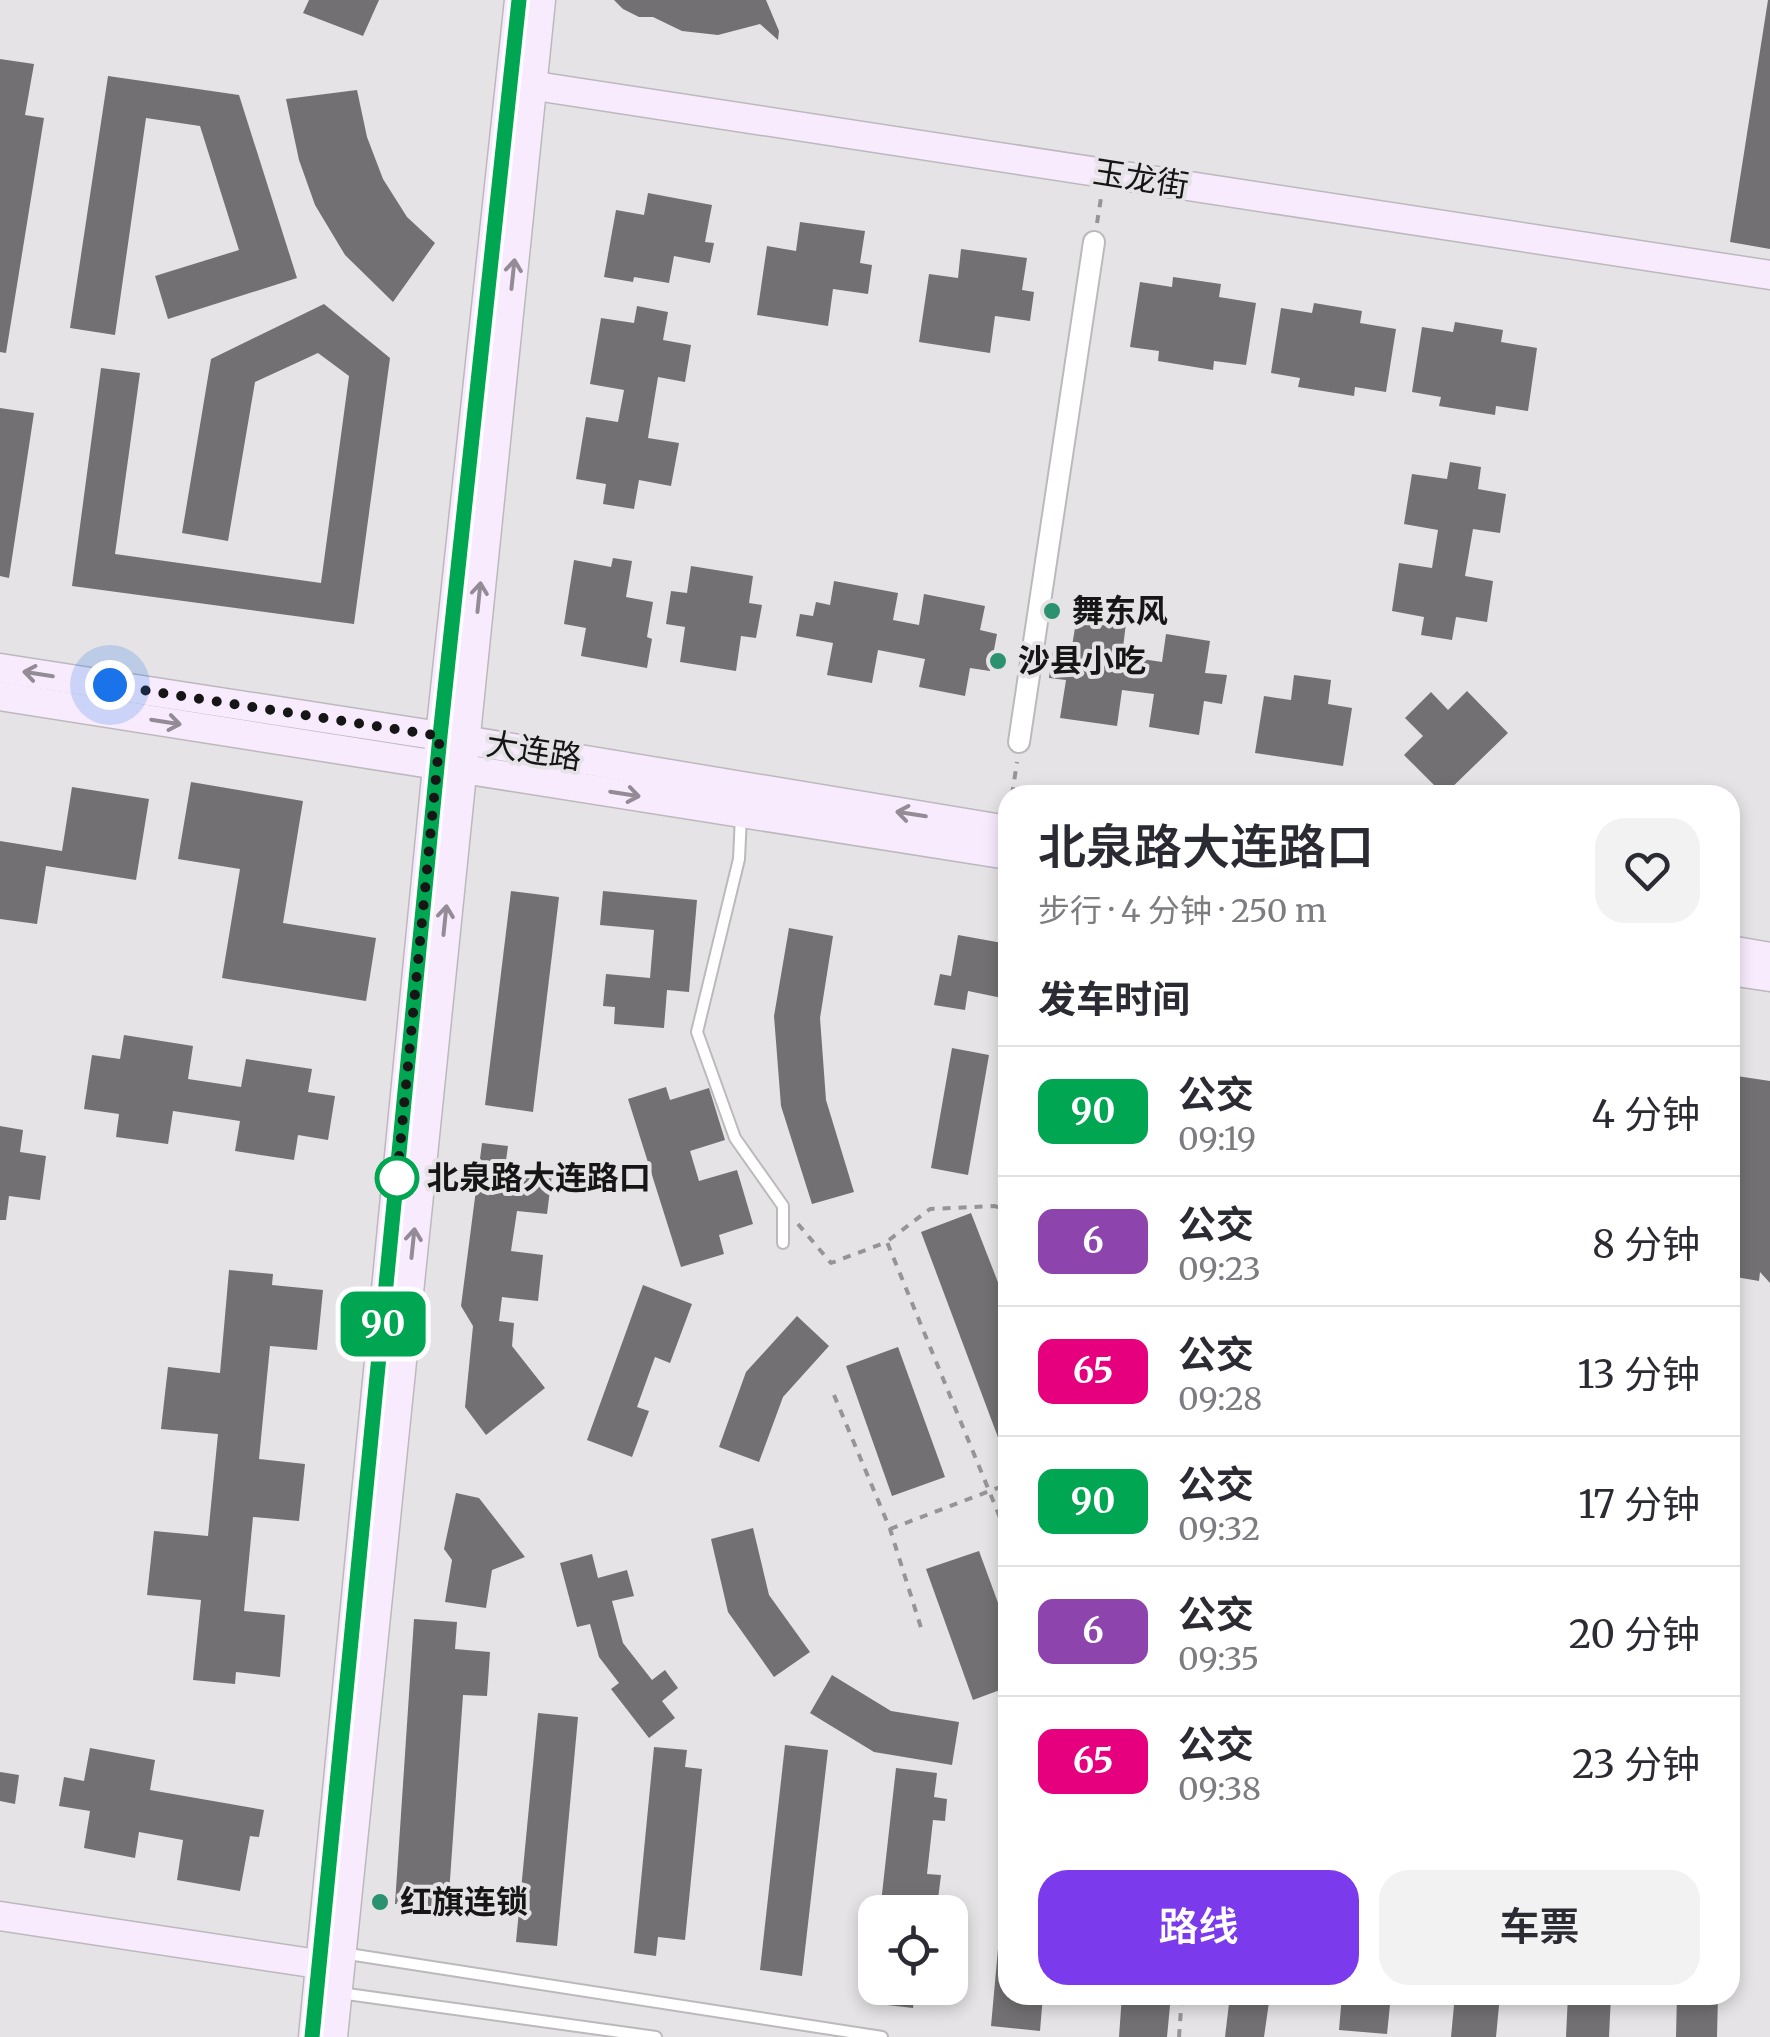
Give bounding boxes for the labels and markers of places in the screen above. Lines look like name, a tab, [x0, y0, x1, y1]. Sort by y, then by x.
place label: 舞东风	[1072, 591, 1168, 631]
marker: 舞东风	[1041, 600, 1063, 622]
place label: 沙县小吃	[1018, 641, 1146, 681]
marker: 沙县小吃	[987, 650, 1009, 672]
marker: 北泉路大连路口	[376, 1157, 418, 1199]
place label: 北泉路大连路口	[427, 1158, 651, 1198]
place label: 红旗连锁	[400, 1882, 528, 1922]
marker: 红旗连锁	[369, 1891, 391, 1913]

